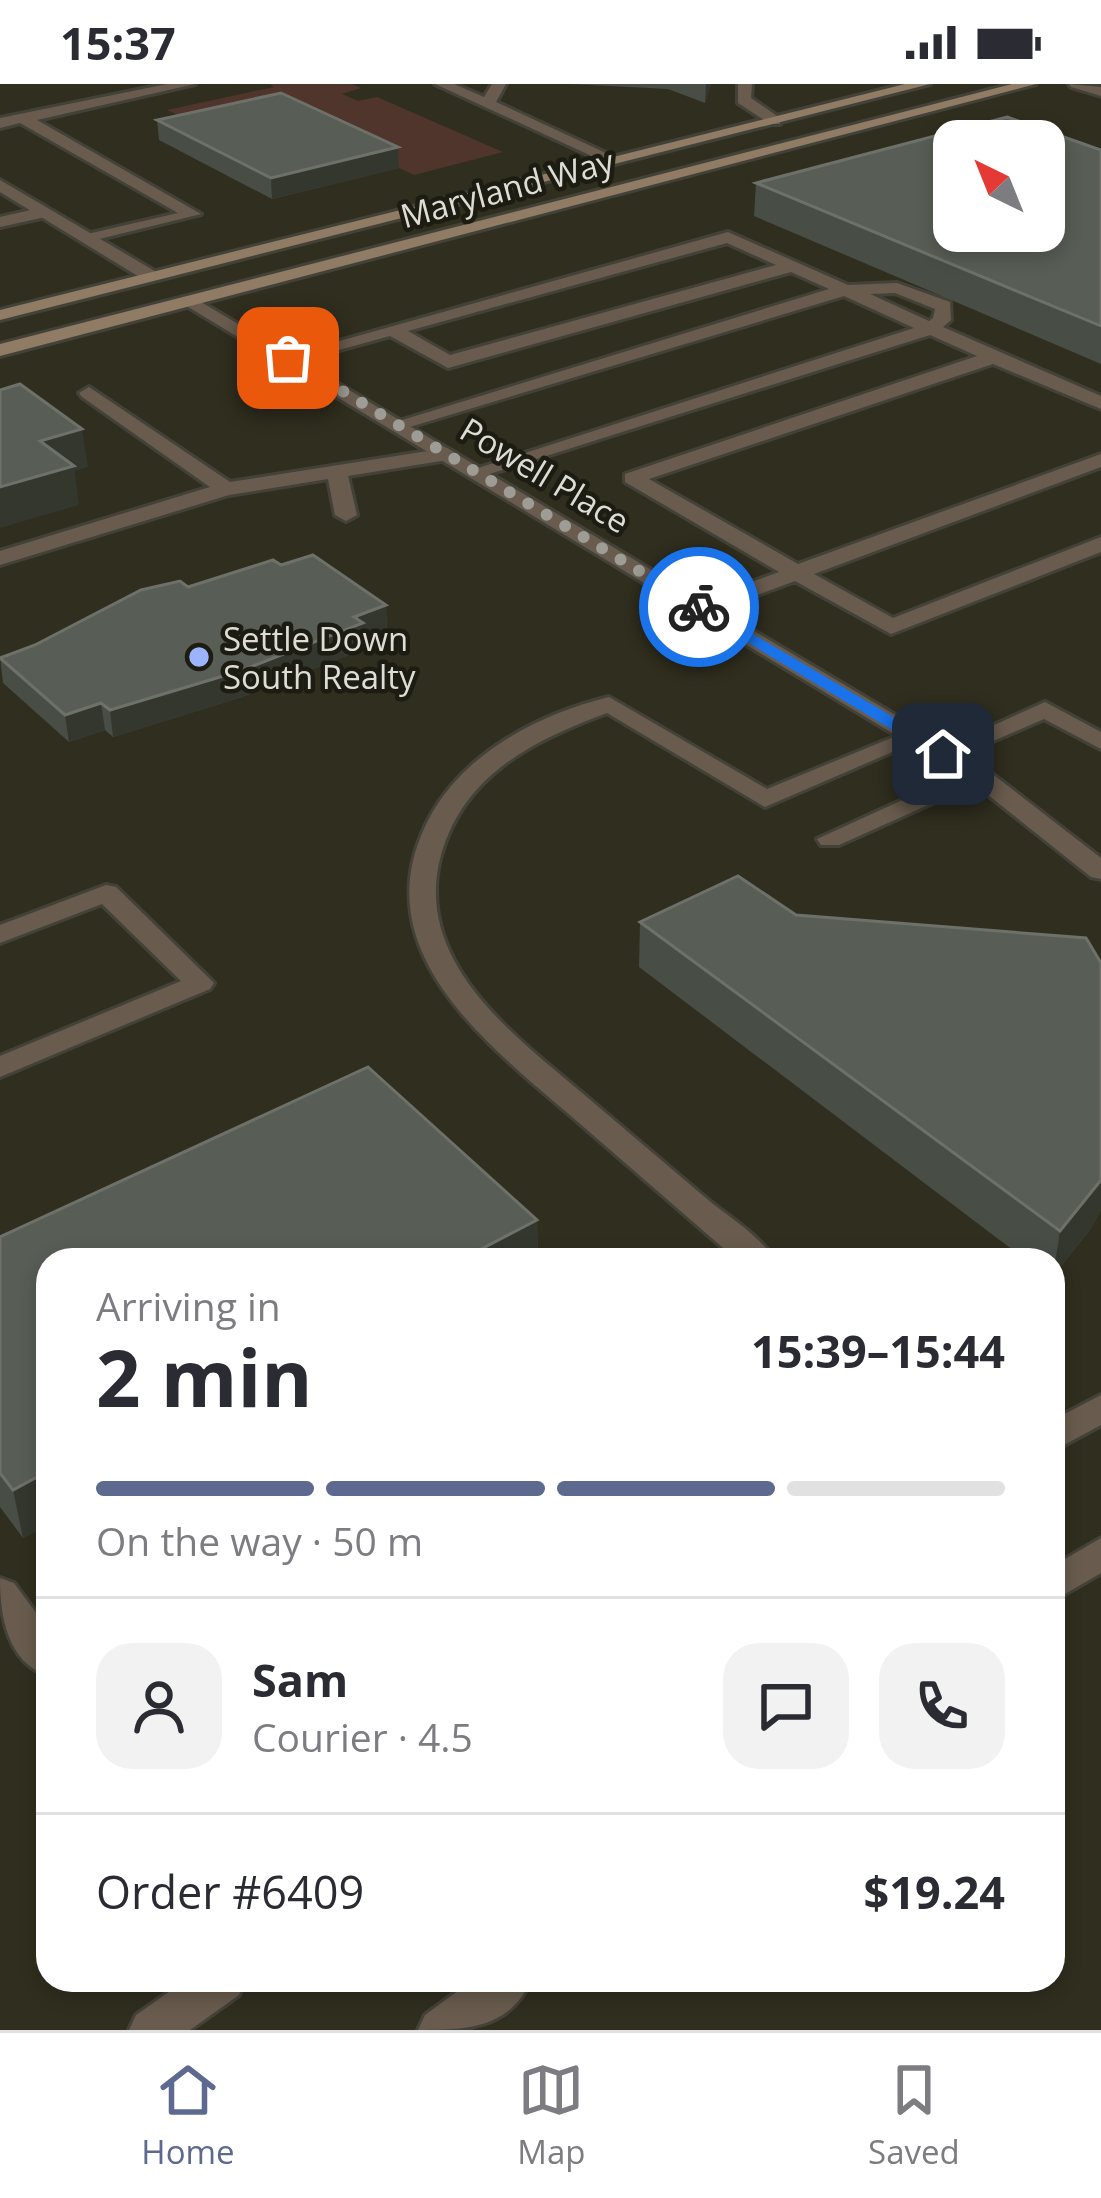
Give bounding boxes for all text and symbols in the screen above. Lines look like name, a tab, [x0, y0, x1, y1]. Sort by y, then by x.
text: 15:37	[60, 12, 176, 73]
north arrow	[933, 120, 1065, 252]
map controls	[933, 120, 1065, 252]
street label: Maryland Way	[395, 138, 619, 238]
pin	[237, 307, 339, 409]
icon: bag	[255, 325, 321, 391]
street label: Powell Place	[452, 407, 638, 543]
courier	[639, 547, 759, 667]
icon: bike	[666, 574, 732, 640]
place label: Settle Down South Realty	[223, 616, 416, 699]
marker: Settle Down South Realty	[186, 644, 212, 670]
pin	[892, 703, 994, 805]
icon: home	[910, 721, 976, 787]
text: Arriving in	[96, 1279, 281, 1332]
text: 15:39–15:44	[751, 1320, 1005, 1381]
text: 2 min	[96, 1324, 313, 1430]
text: On the way · 50 m	[96, 1514, 423, 1567]
button: person	[96, 1643, 222, 1769]
button: chat	[723, 1643, 849, 1769]
button: phone	[879, 1643, 1005, 1769]
text: Sam	[252, 1649, 348, 1710]
text: Courier · 4.5	[252, 1710, 473, 1763]
text: Order #6409	[96, 1861, 364, 1922]
text: $19.24	[864, 1861, 1005, 1922]
tab: Home	[141, 2057, 235, 2174]
tab: Map	[517, 2057, 585, 2174]
tab: Saved	[868, 2057, 960, 2174]

